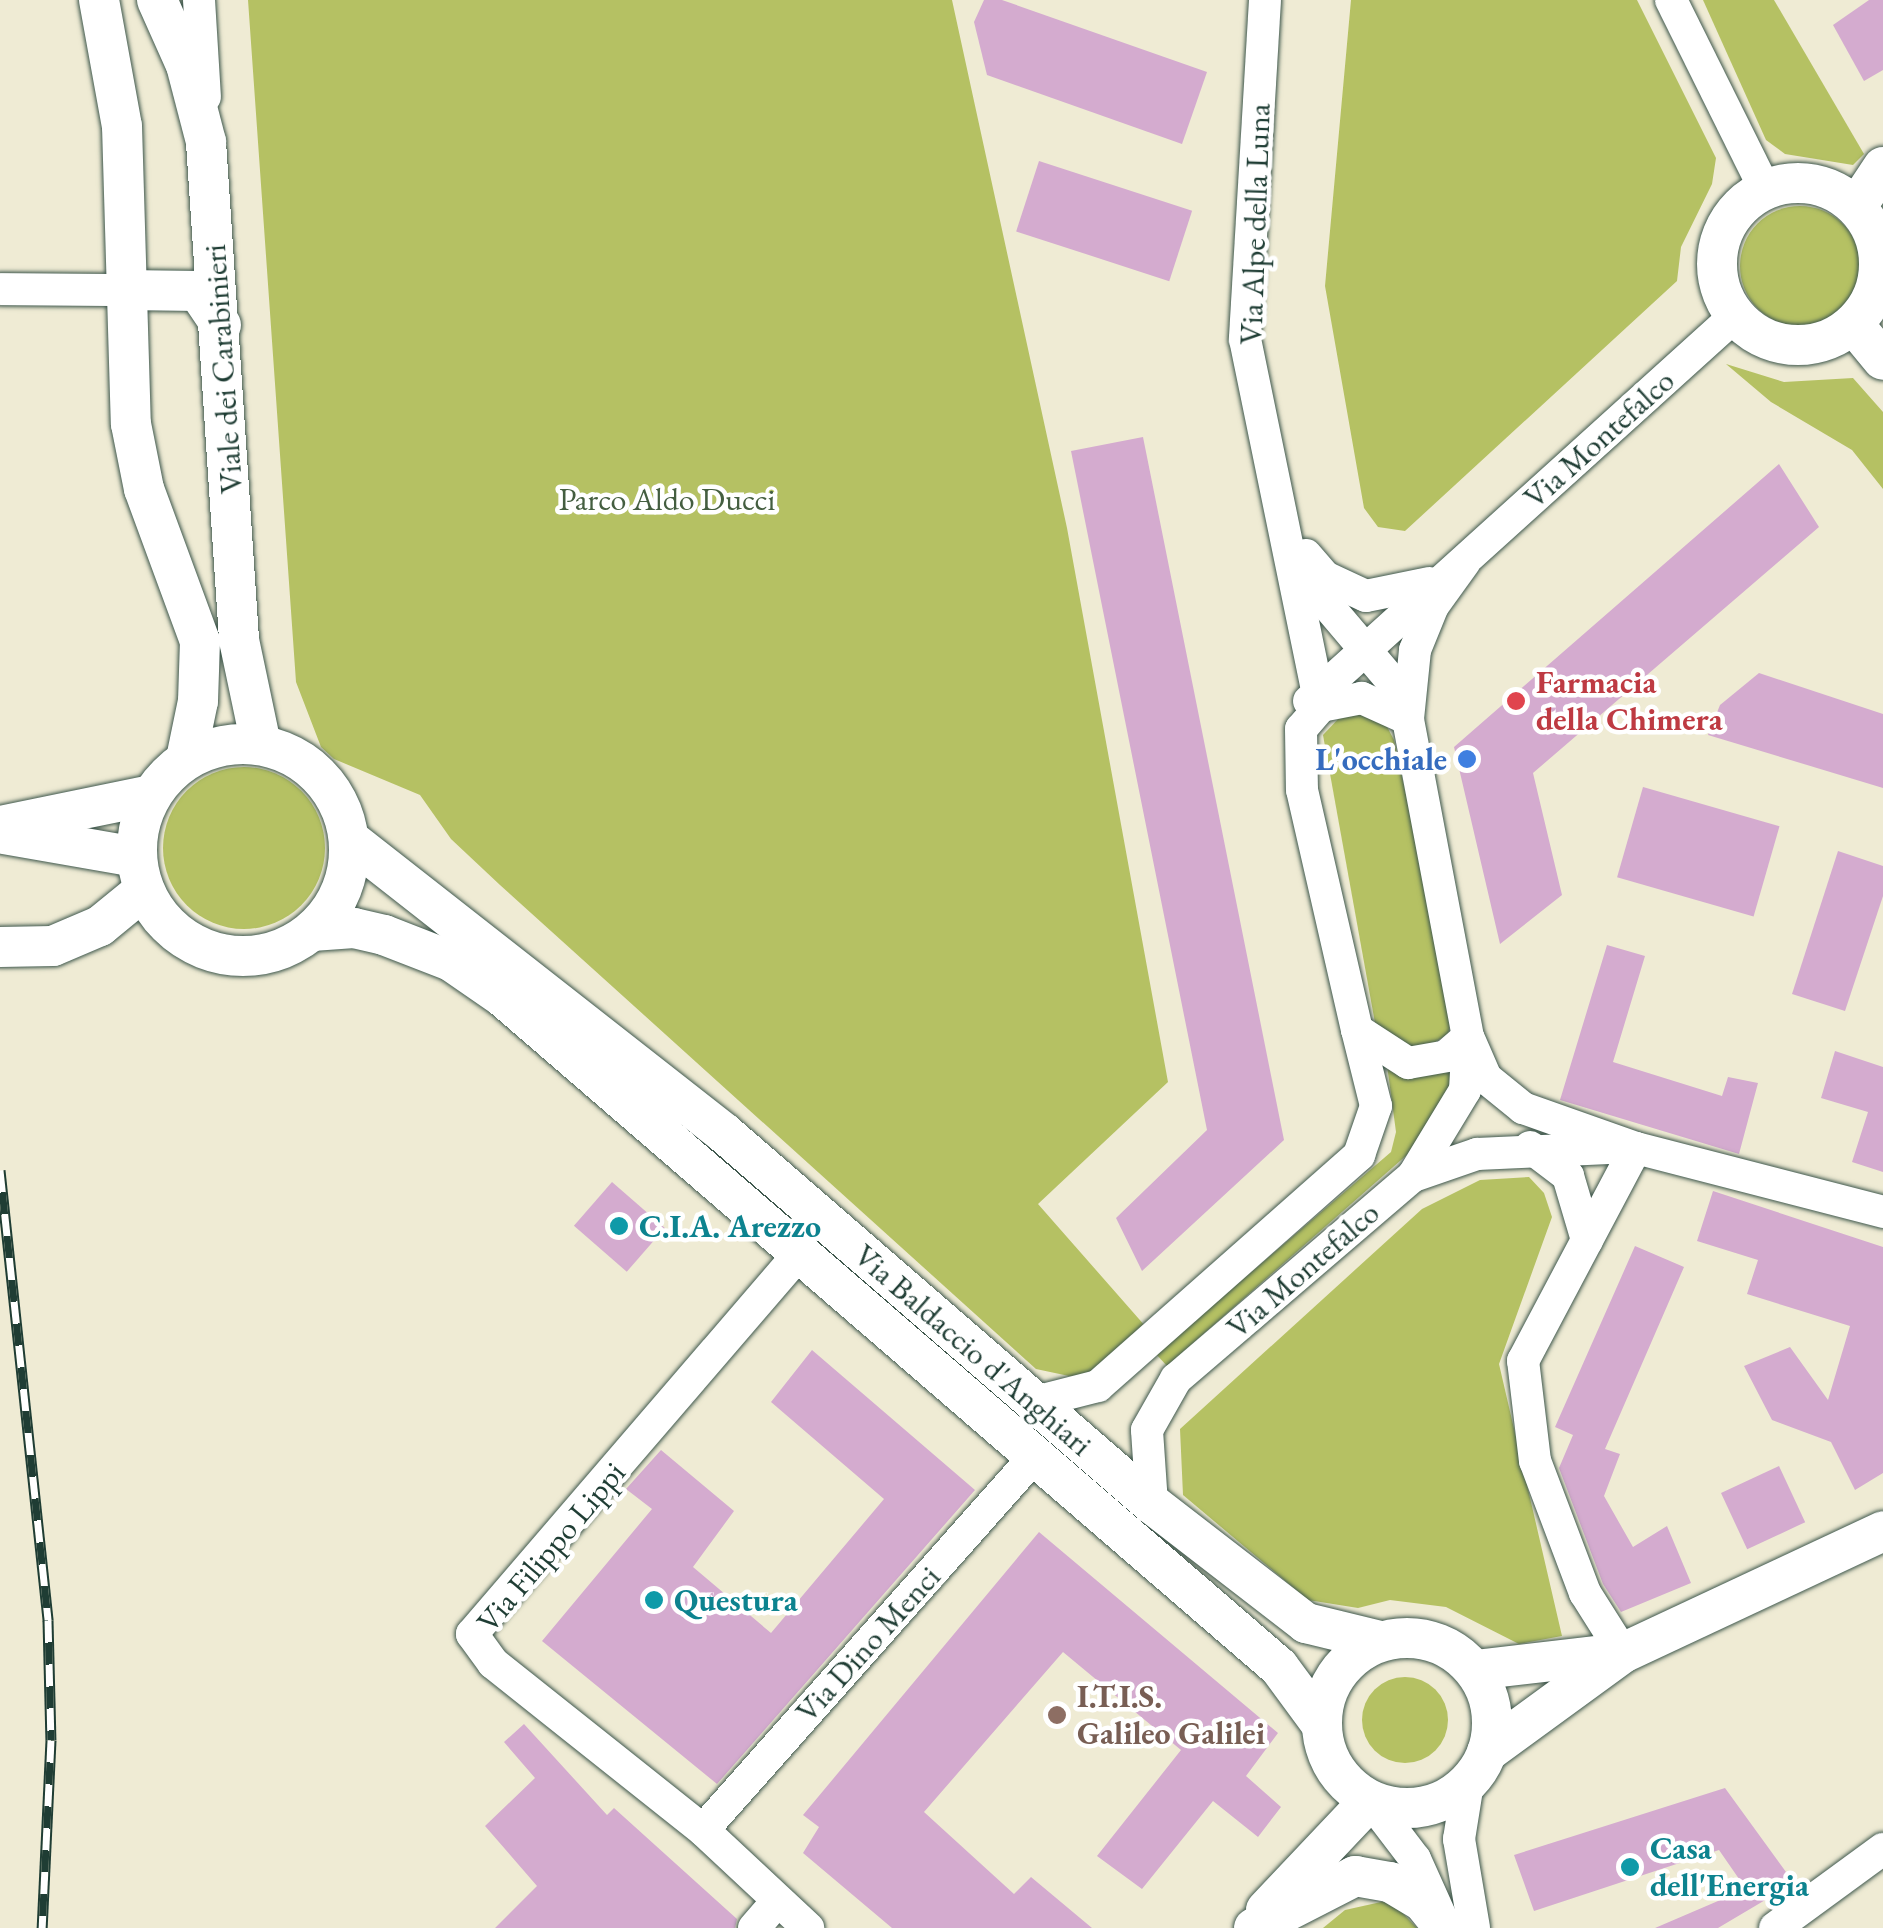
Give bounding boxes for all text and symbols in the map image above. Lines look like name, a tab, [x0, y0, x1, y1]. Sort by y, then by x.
street label: Via Alpe della Luna	[1232, 103, 1278, 345]
street label: Viale dei Carabinieri	[195, 243, 251, 495]
street label: Via Montefalco	[1516, 361, 1682, 517]
park label: Parco Aldo Ducci	[559, 480, 775, 518]
place label: Farmacia della Chimera	[1536, 664, 1723, 739]
marker: Farmacia della Chimera	[1505, 690, 1527, 712]
place label: L'occhiale	[1315, 740, 1447, 778]
marker: L'occhiale	[1456, 748, 1478, 770]
street label: Via Montefalco	[1219, 1193, 1387, 1347]
place label: C.I.A. Arezzo	[639, 1207, 821, 1245]
marker: C.I.A. Arezzo	[608, 1215, 630, 1237]
street label: Via Baldaccio d'Anghiari	[846, 1236, 1100, 1464]
street label: Via Filippo Lippi	[469, 1454, 633, 1640]
street label: Via Dino Menci	[788, 1558, 948, 1730]
place label: Questura	[674, 1581, 798, 1619]
marker: Questura	[643, 1589, 665, 1611]
place label: I.T.I.S. Galileo Galilei	[1077, 1678, 1265, 1753]
marker: I.T.I.S. Galileo Galilei	[1046, 1704, 1068, 1726]
place label: Casa dell'Energia	[1650, 1830, 1809, 1905]
marker: Casa dell'Energia	[1619, 1856, 1641, 1878]

